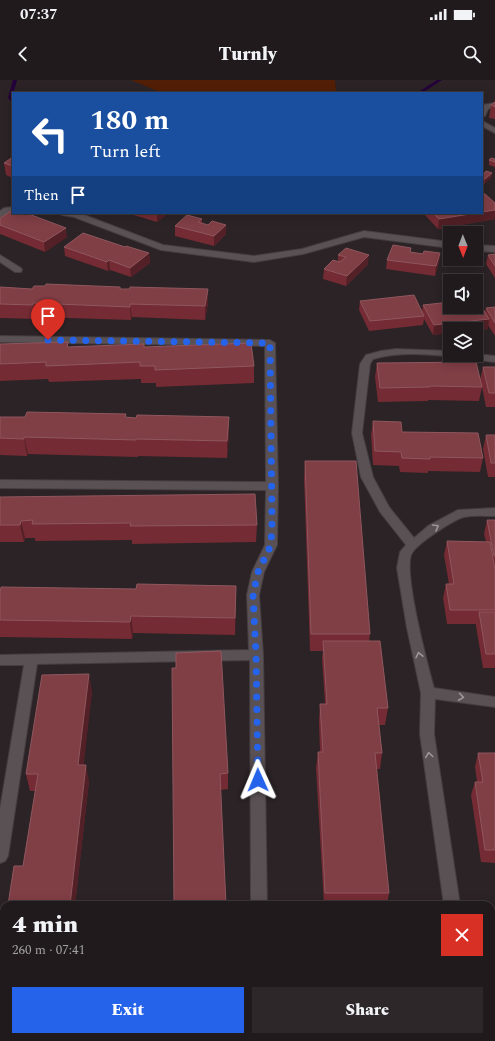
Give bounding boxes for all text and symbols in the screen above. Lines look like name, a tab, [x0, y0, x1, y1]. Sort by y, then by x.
text: 07:37	[20, 3, 58, 26]
text: Turnly	[218, 41, 277, 68]
icon: back	[12, 43, 34, 65]
icon: search	[461, 43, 483, 65]
text: 180 m	[90, 99, 169, 142]
icon: left	[24, 108, 76, 160]
text: Turn left	[90, 138, 161, 165]
text: Then	[24, 184, 59, 207]
icon: arrive	[67, 184, 89, 206]
north arrow	[443, 226, 483, 266]
map controls	[443, 226, 483, 362]
button: sound	[443, 274, 483, 314]
pin	[31, 299, 65, 340]
icon: arrive	[37, 305, 59, 327]
button: layers	[443, 322, 483, 362]
one-way arrow	[432, 524, 439, 531]
one-way arrow	[415, 651, 424, 658]
one-way arrow	[458, 692, 464, 701]
one-way arrow	[425, 752, 434, 758]
position arrow	[237, 759, 279, 801]
text: 4 min	[12, 907, 78, 943]
button: close	[441, 914, 483, 956]
text: 260 m · 07:41	[12, 940, 85, 960]
button: Exit	[12, 987, 244, 1033]
button: Share	[252, 987, 483, 1033]

